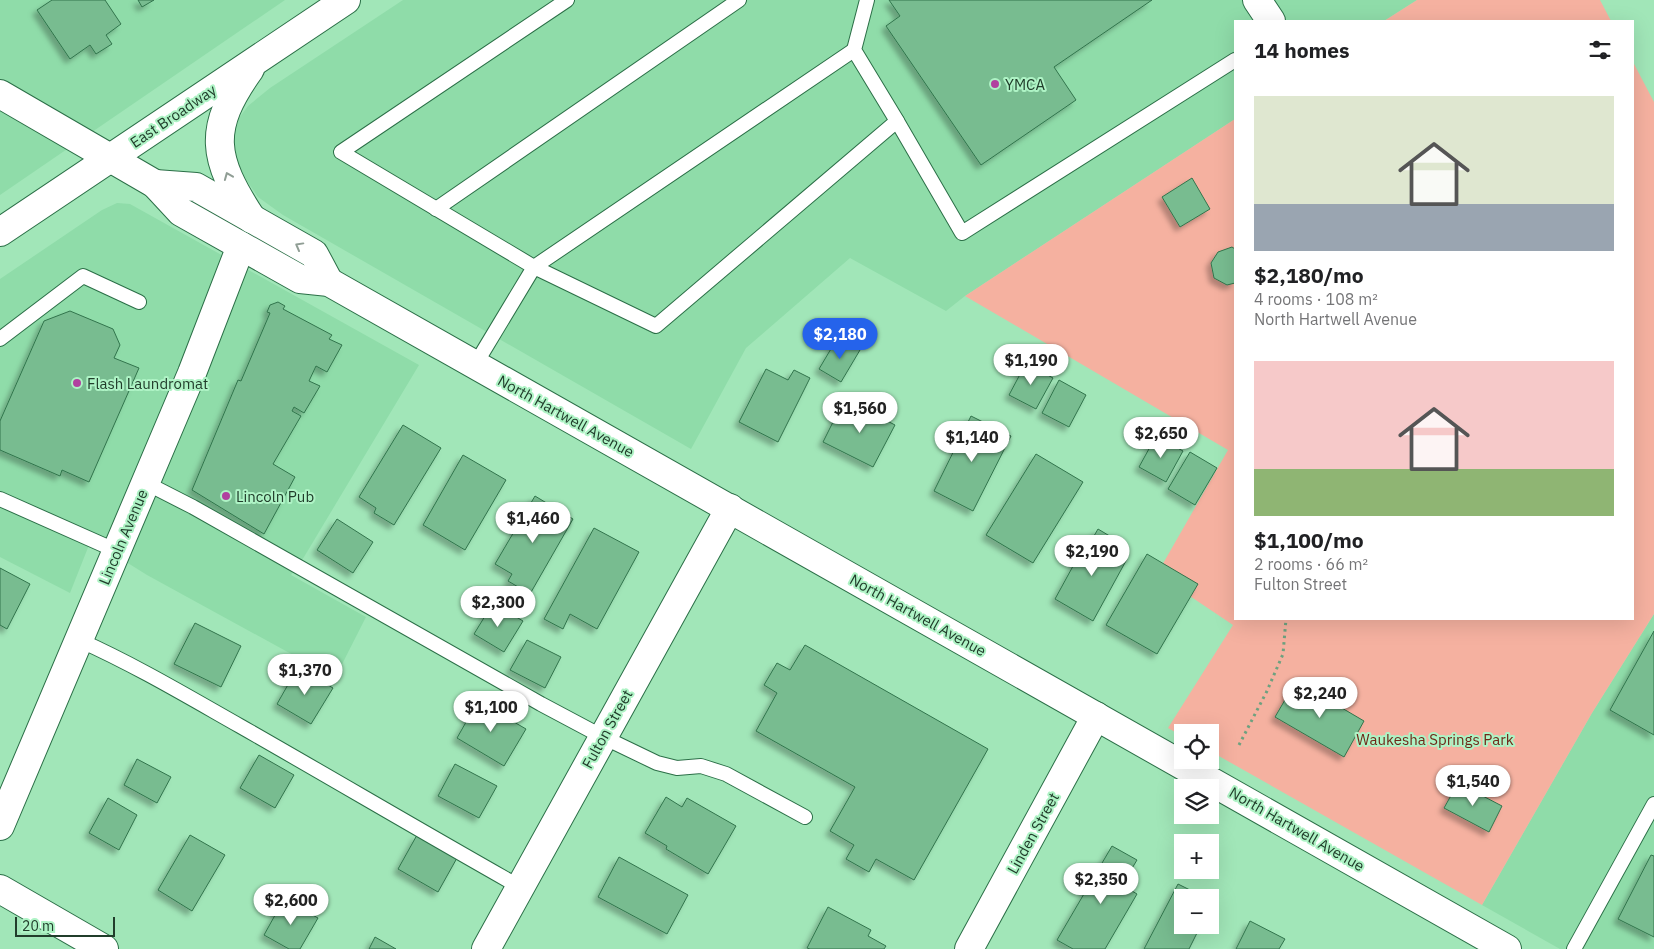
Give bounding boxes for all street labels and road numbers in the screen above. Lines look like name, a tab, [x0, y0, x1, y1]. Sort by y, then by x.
street label: East Broadway	[126, 80, 220, 152]
street label: North Hartwell Avenue	[495, 371, 637, 461]
street label: Lincoln Avenue	[94, 486, 152, 588]
street label: North Hartwell Avenue	[847, 570, 989, 660]
street label: Fulton Street	[578, 686, 636, 772]
street label: North Hartwell Avenue	[1226, 783, 1368, 875]
street label: Linden Street	[1003, 789, 1063, 877]

